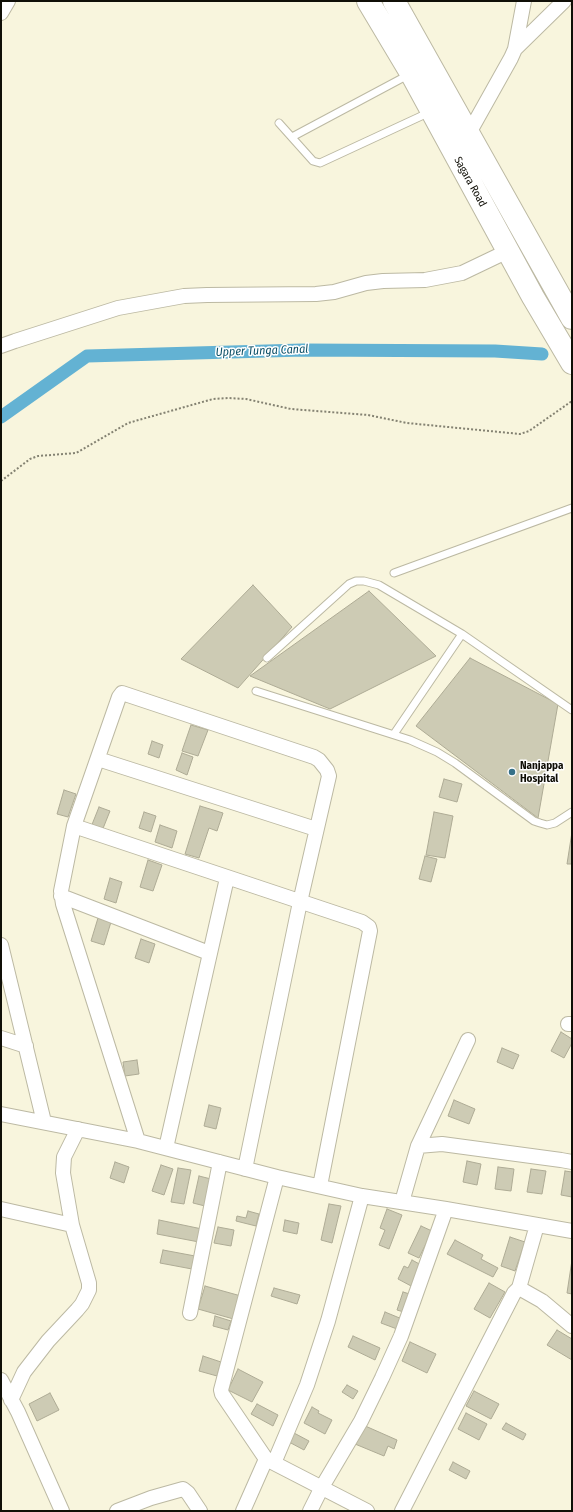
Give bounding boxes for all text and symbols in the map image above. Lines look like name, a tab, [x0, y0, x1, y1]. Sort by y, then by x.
street label: Sagara Road	[451, 155, 489, 209]
water label: Upper Tunga Canal	[215, 342, 309, 360]
place label: Nanjappa Hospital	[520, 759, 563, 785]
marker: Nanjappa Hospital	[507, 767, 517, 777]

